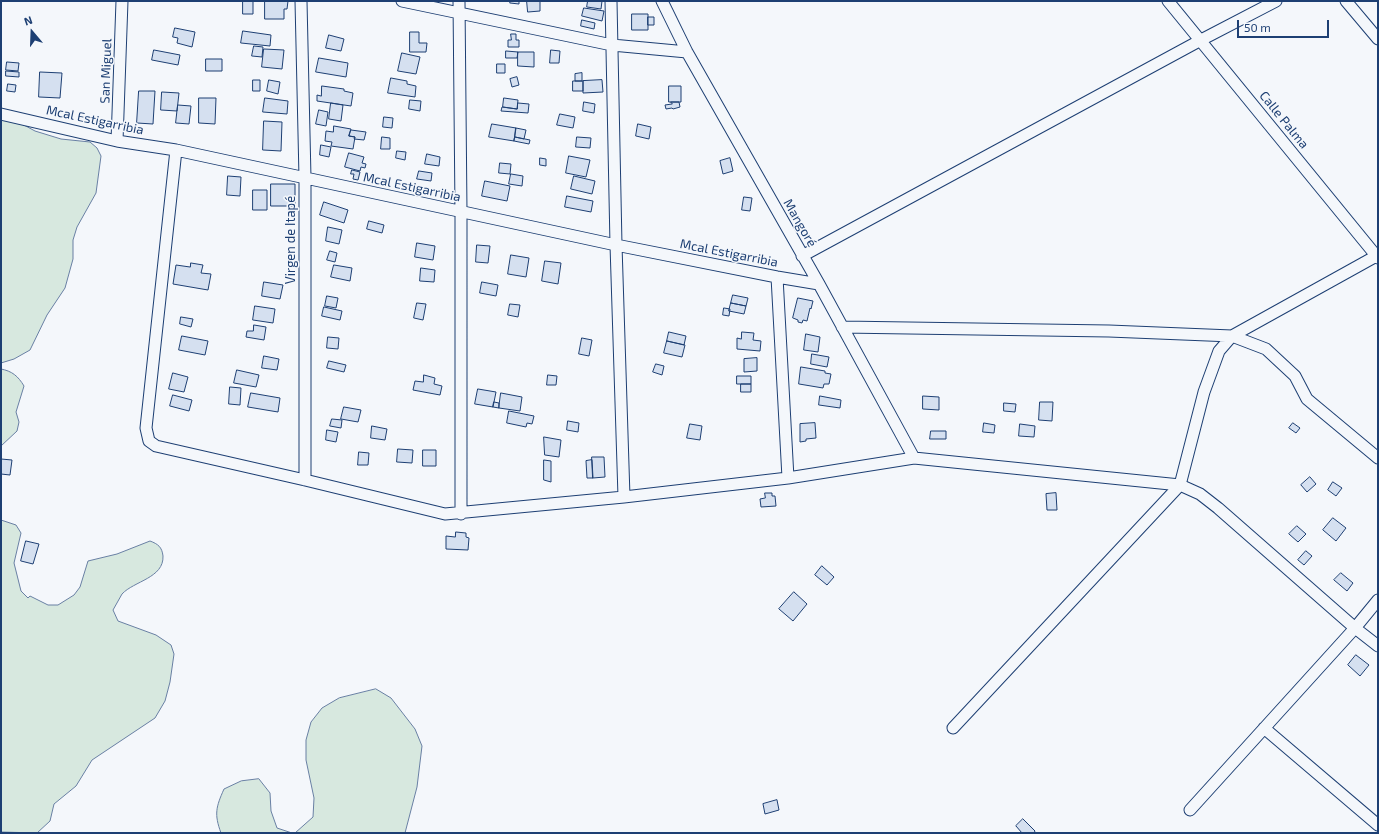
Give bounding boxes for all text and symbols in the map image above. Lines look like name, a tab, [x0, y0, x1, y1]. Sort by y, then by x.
north arrow	[12, 12, 52, 52]
scale bar	[1239, 12, 1331, 38]
text: N	[22, 13, 34, 28]
text: 50 m	[1244, 20, 1271, 34]
street label: San Miguel	[97, 38, 115, 104]
street label: Calle Palma	[1256, 88, 1312, 152]
street label: Mcal Estigarribia	[45, 102, 145, 138]
street label: Mcal Estigarribia	[362, 169, 462, 205]
street label: Virgen de Itapé	[283, 196, 299, 284]
street label: Mangoré	[780, 196, 820, 250]
street label: Mcal Estigarribia	[679, 236, 779, 270]

